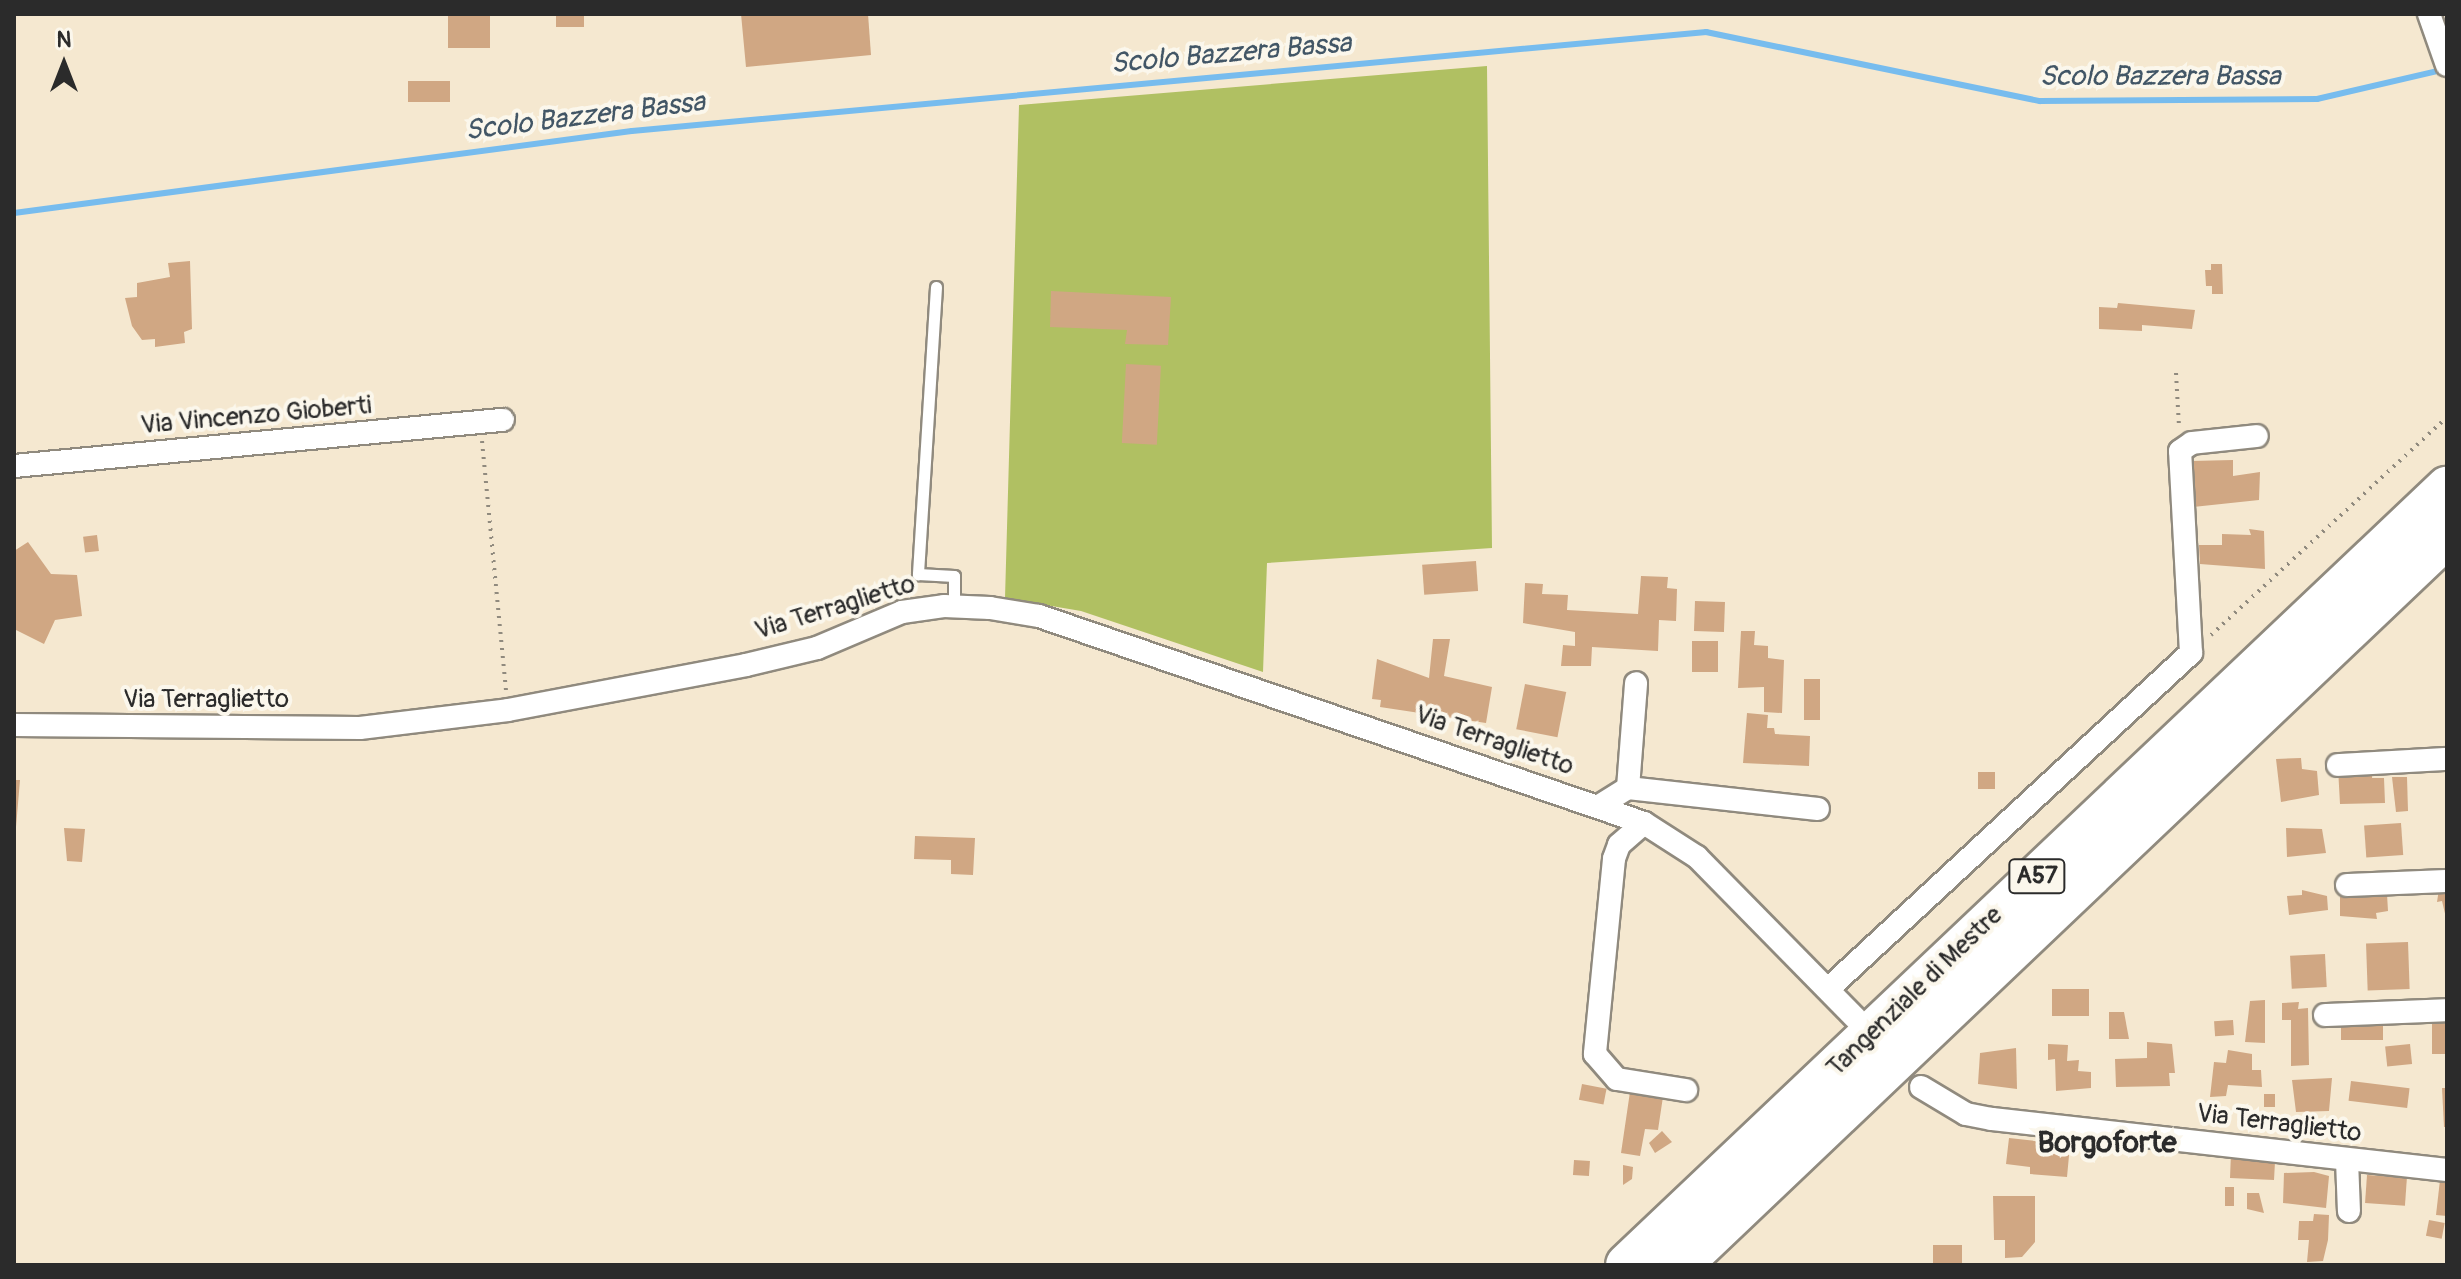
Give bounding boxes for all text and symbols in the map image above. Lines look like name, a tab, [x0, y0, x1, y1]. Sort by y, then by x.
north arrow	[24, 24, 104, 104]
text: N	[57, 26, 71, 54]
water label: Scolo Bazzera Bassa	[1109, 27, 1353, 81]
water label: Scolo Bazzera Bassa	[2039, 60, 2281, 94]
water label: Scolo Bazzera Bassa	[463, 86, 707, 148]
street label: Via Vincenzo Gioberti	[139, 390, 373, 442]
street label: Via Terraglietto	[751, 569, 919, 647]
street label: Via Terraglietto	[123, 684, 289, 716]
street label: Via Terraglietto	[1410, 699, 1578, 783]
road number: A57	[2007, 856, 2067, 896]
street label: Tangenziale di Mestre	[1821, 900, 2009, 1084]
street label: Via Terraglietto	[2195, 1098, 2363, 1150]
district label: Borgoforte	[2037, 1125, 2177, 1161]

